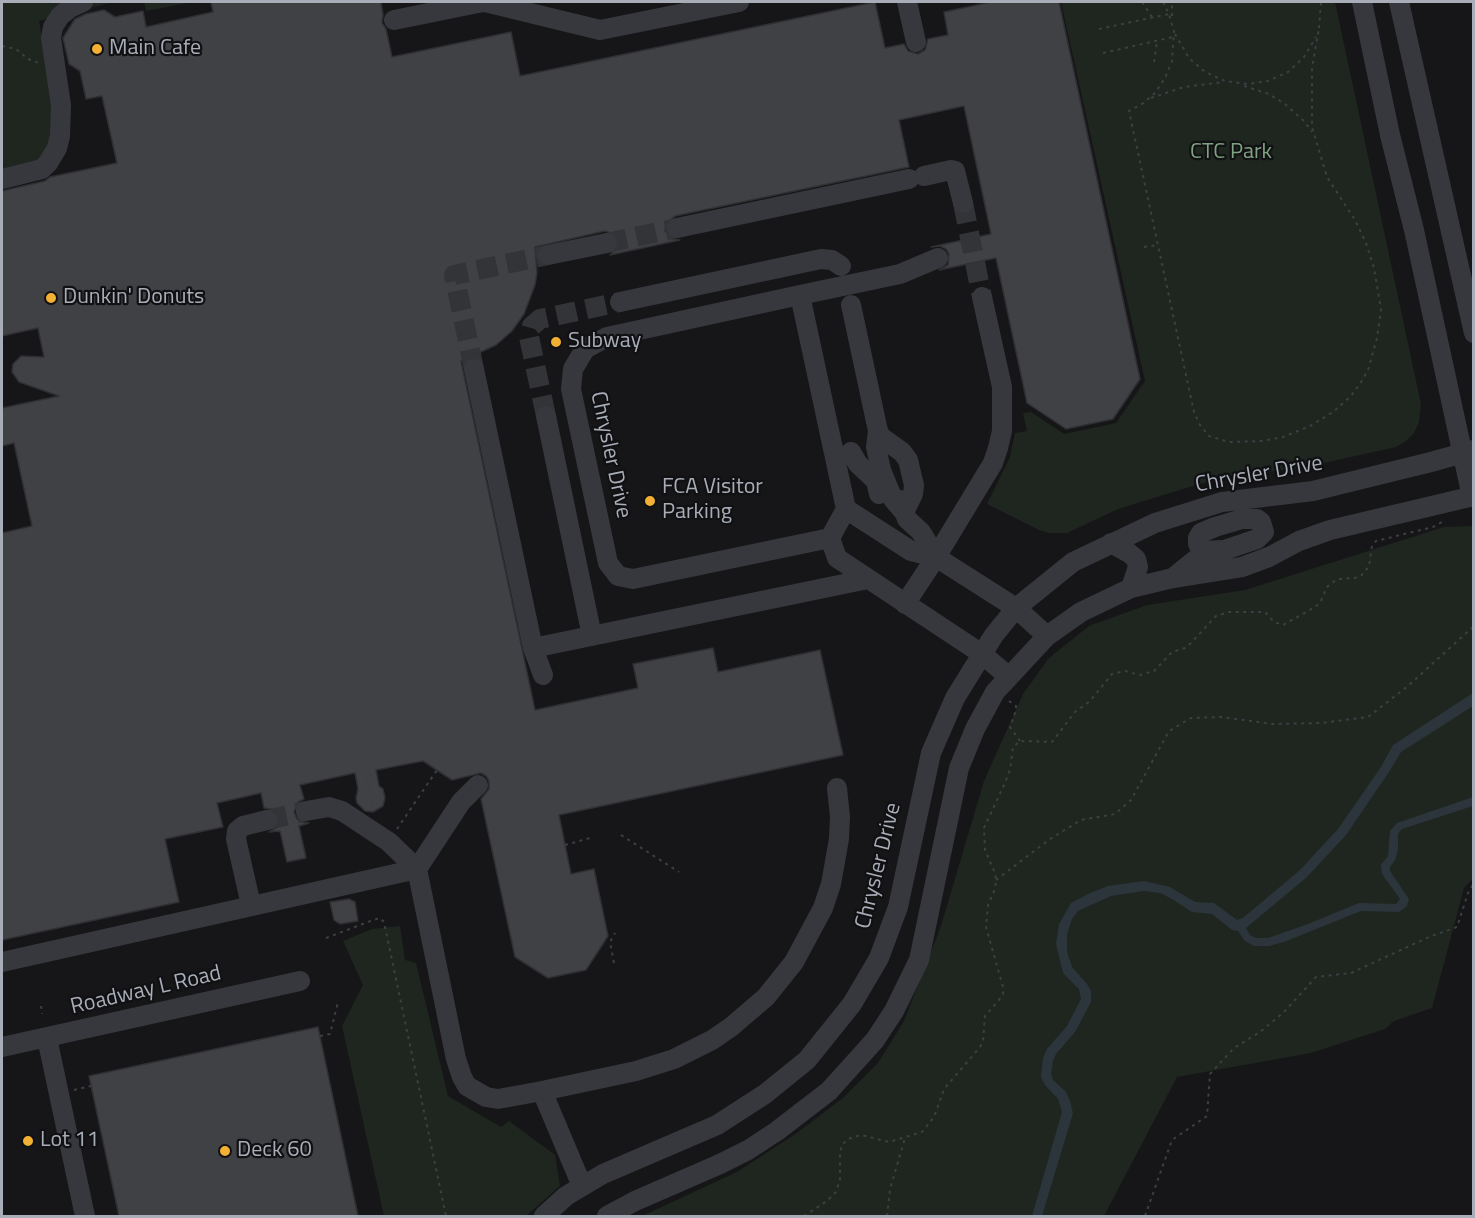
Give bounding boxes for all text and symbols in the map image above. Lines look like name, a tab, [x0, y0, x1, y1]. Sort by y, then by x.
place label: Main Cafe	[109, 36, 201, 62]
marker: Main Cafe	[90, 42, 104, 56]
park label: CTC Park	[1190, 140, 1272, 166]
place label: Dunkin' Donuts	[63, 285, 204, 311]
marker: Dunkin' Donuts	[44, 291, 58, 305]
place label: Subway	[568, 329, 641, 355]
marker: Subway	[549, 335, 563, 349]
street label: Chrysler Drive	[584, 389, 636, 521]
street label: Chrysler Drive	[1193, 451, 1325, 499]
place label: FCA Visitor Parking	[662, 475, 763, 526]
marker: FCA Visitor Parking	[643, 494, 657, 508]
street label: Chrysler Drive	[851, 800, 907, 932]
street label: Roadway L Road	[68, 961, 224, 1021]
place label: Lot 11	[40, 1128, 99, 1154]
marker: Lot 11	[21, 1134, 35, 1148]
place label: Deck 60	[237, 1138, 312, 1164]
marker: Deck 60	[218, 1144, 232, 1158]

